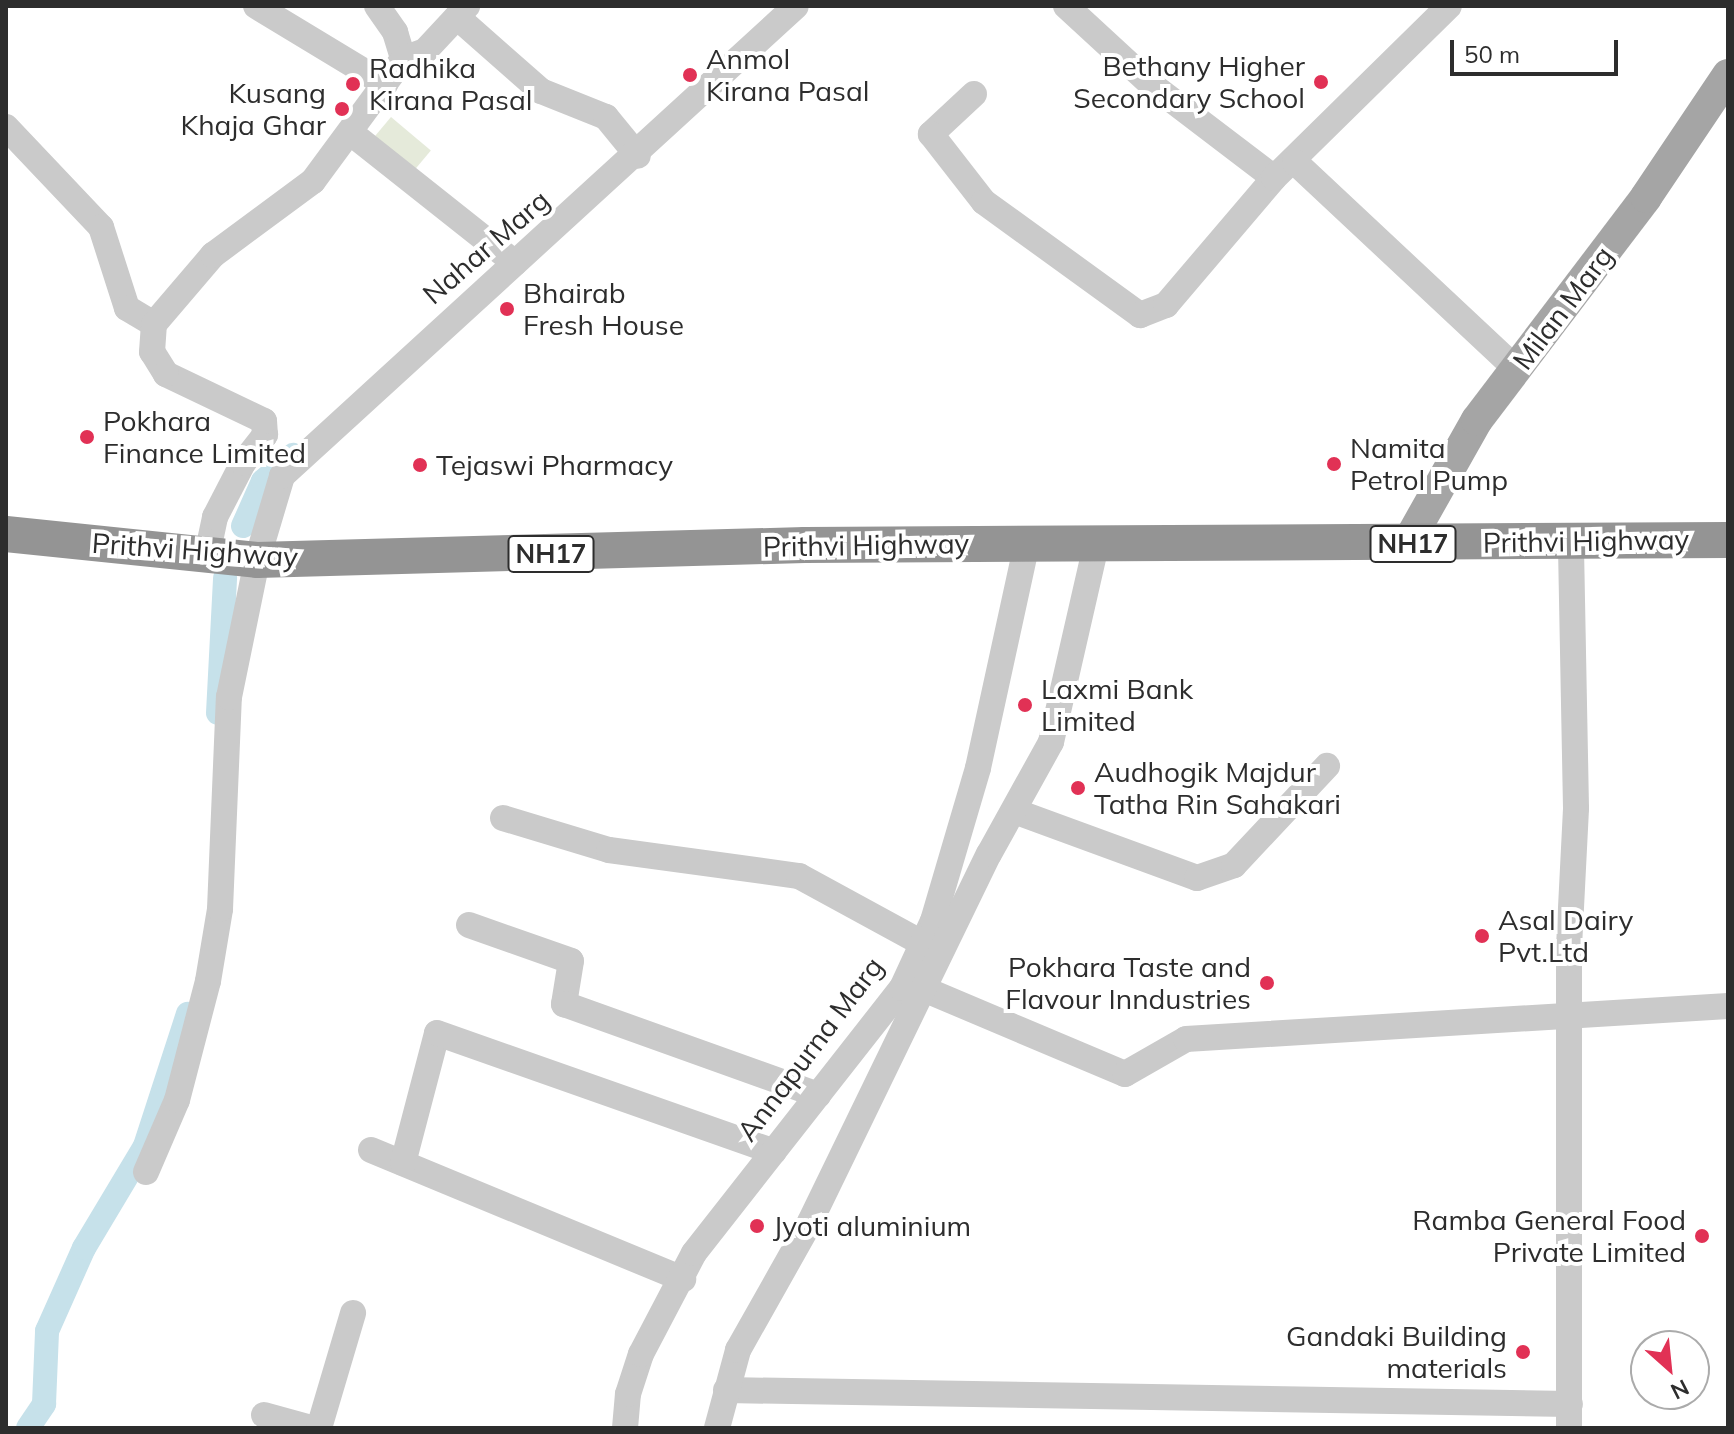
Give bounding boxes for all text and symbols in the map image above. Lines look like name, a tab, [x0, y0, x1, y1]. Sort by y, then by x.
scale bar	[1454, 24, 1622, 74]
text: 50 m	[1464, 39, 1520, 69]
place label: Anmol Kirana Pasal	[706, 42, 869, 108]
place label: Bethany Higher Secondary School	[1073, 49, 1305, 115]
place label: Radhika Kirana Pasal	[369, 51, 532, 117]
marker: Anmol Kirana Pasal	[681, 66, 699, 84]
marker: Bethany Higher Secondary School	[1312, 73, 1330, 91]
marker: Radhika Kirana Pasal	[344, 75, 362, 93]
place label: Kusang Khaja Ghar	[180, 76, 326, 142]
marker: Kusang Khaja Ghar	[333, 100, 351, 118]
street label: Nahar Marg	[416, 183, 556, 311]
street label: Milan Marg	[1506, 240, 1620, 376]
place label: Bhairab Fresh House	[523, 276, 684, 342]
marker: Bhairab Fresh House	[498, 300, 516, 318]
place label: Pokhara Finance Limited	[103, 404, 306, 470]
marker: Pokhara Finance Limited	[78, 428, 96, 446]
place label: Namita Petrol Pump	[1350, 431, 1508, 497]
place label: Tejaswi Pharmacy	[436, 448, 673, 482]
marker: Namita Petrol Pump	[1325, 455, 1343, 473]
marker: Tejaswi Pharmacy	[411, 456, 429, 474]
road number: NH17	[1369, 522, 1457, 566]
street label: Prithvi Highway	[1482, 522, 1690, 560]
street label: Prithvi Highway	[91, 526, 299, 574]
street label: Prithvi Highway	[762, 526, 970, 564]
road number: NH17	[507, 532, 595, 576]
place label: Laxmi Bank Limited	[1041, 672, 1193, 738]
marker: Laxmi Bank Limited	[1016, 696, 1034, 714]
place label: Audhogik Majdur Tatha Rin Sahakari	[1094, 755, 1341, 821]
marker: Audhogik Majdur Tatha Rin Sahakari	[1069, 779, 1087, 797]
place label: Asal Dairy Pvt.Ltd	[1498, 903, 1633, 969]
marker: Asal Dairy Pvt.Ltd	[1473, 927, 1491, 945]
street label: Annapurna Marg	[730, 950, 890, 1148]
place label: Pokhara Taste and Flavour Inndustries	[1005, 950, 1251, 1016]
marker: Pokhara Taste and Flavour Inndustries	[1258, 974, 1276, 992]
place label: Ramba General Food Private Limited	[1412, 1203, 1686, 1269]
place label: Jyoti aluminium	[773, 1209, 971, 1243]
marker: Jyoti aluminium	[748, 1217, 766, 1235]
marker: Ramba General Food Private Limited	[1693, 1227, 1711, 1245]
place label: Gandaki Building materials	[1286, 1319, 1507, 1385]
north arrow	[1630, 1330, 1710, 1410]
marker: Gandaki Building materials	[1514, 1343, 1532, 1361]
text: N	[1666, 1373, 1694, 1406]

